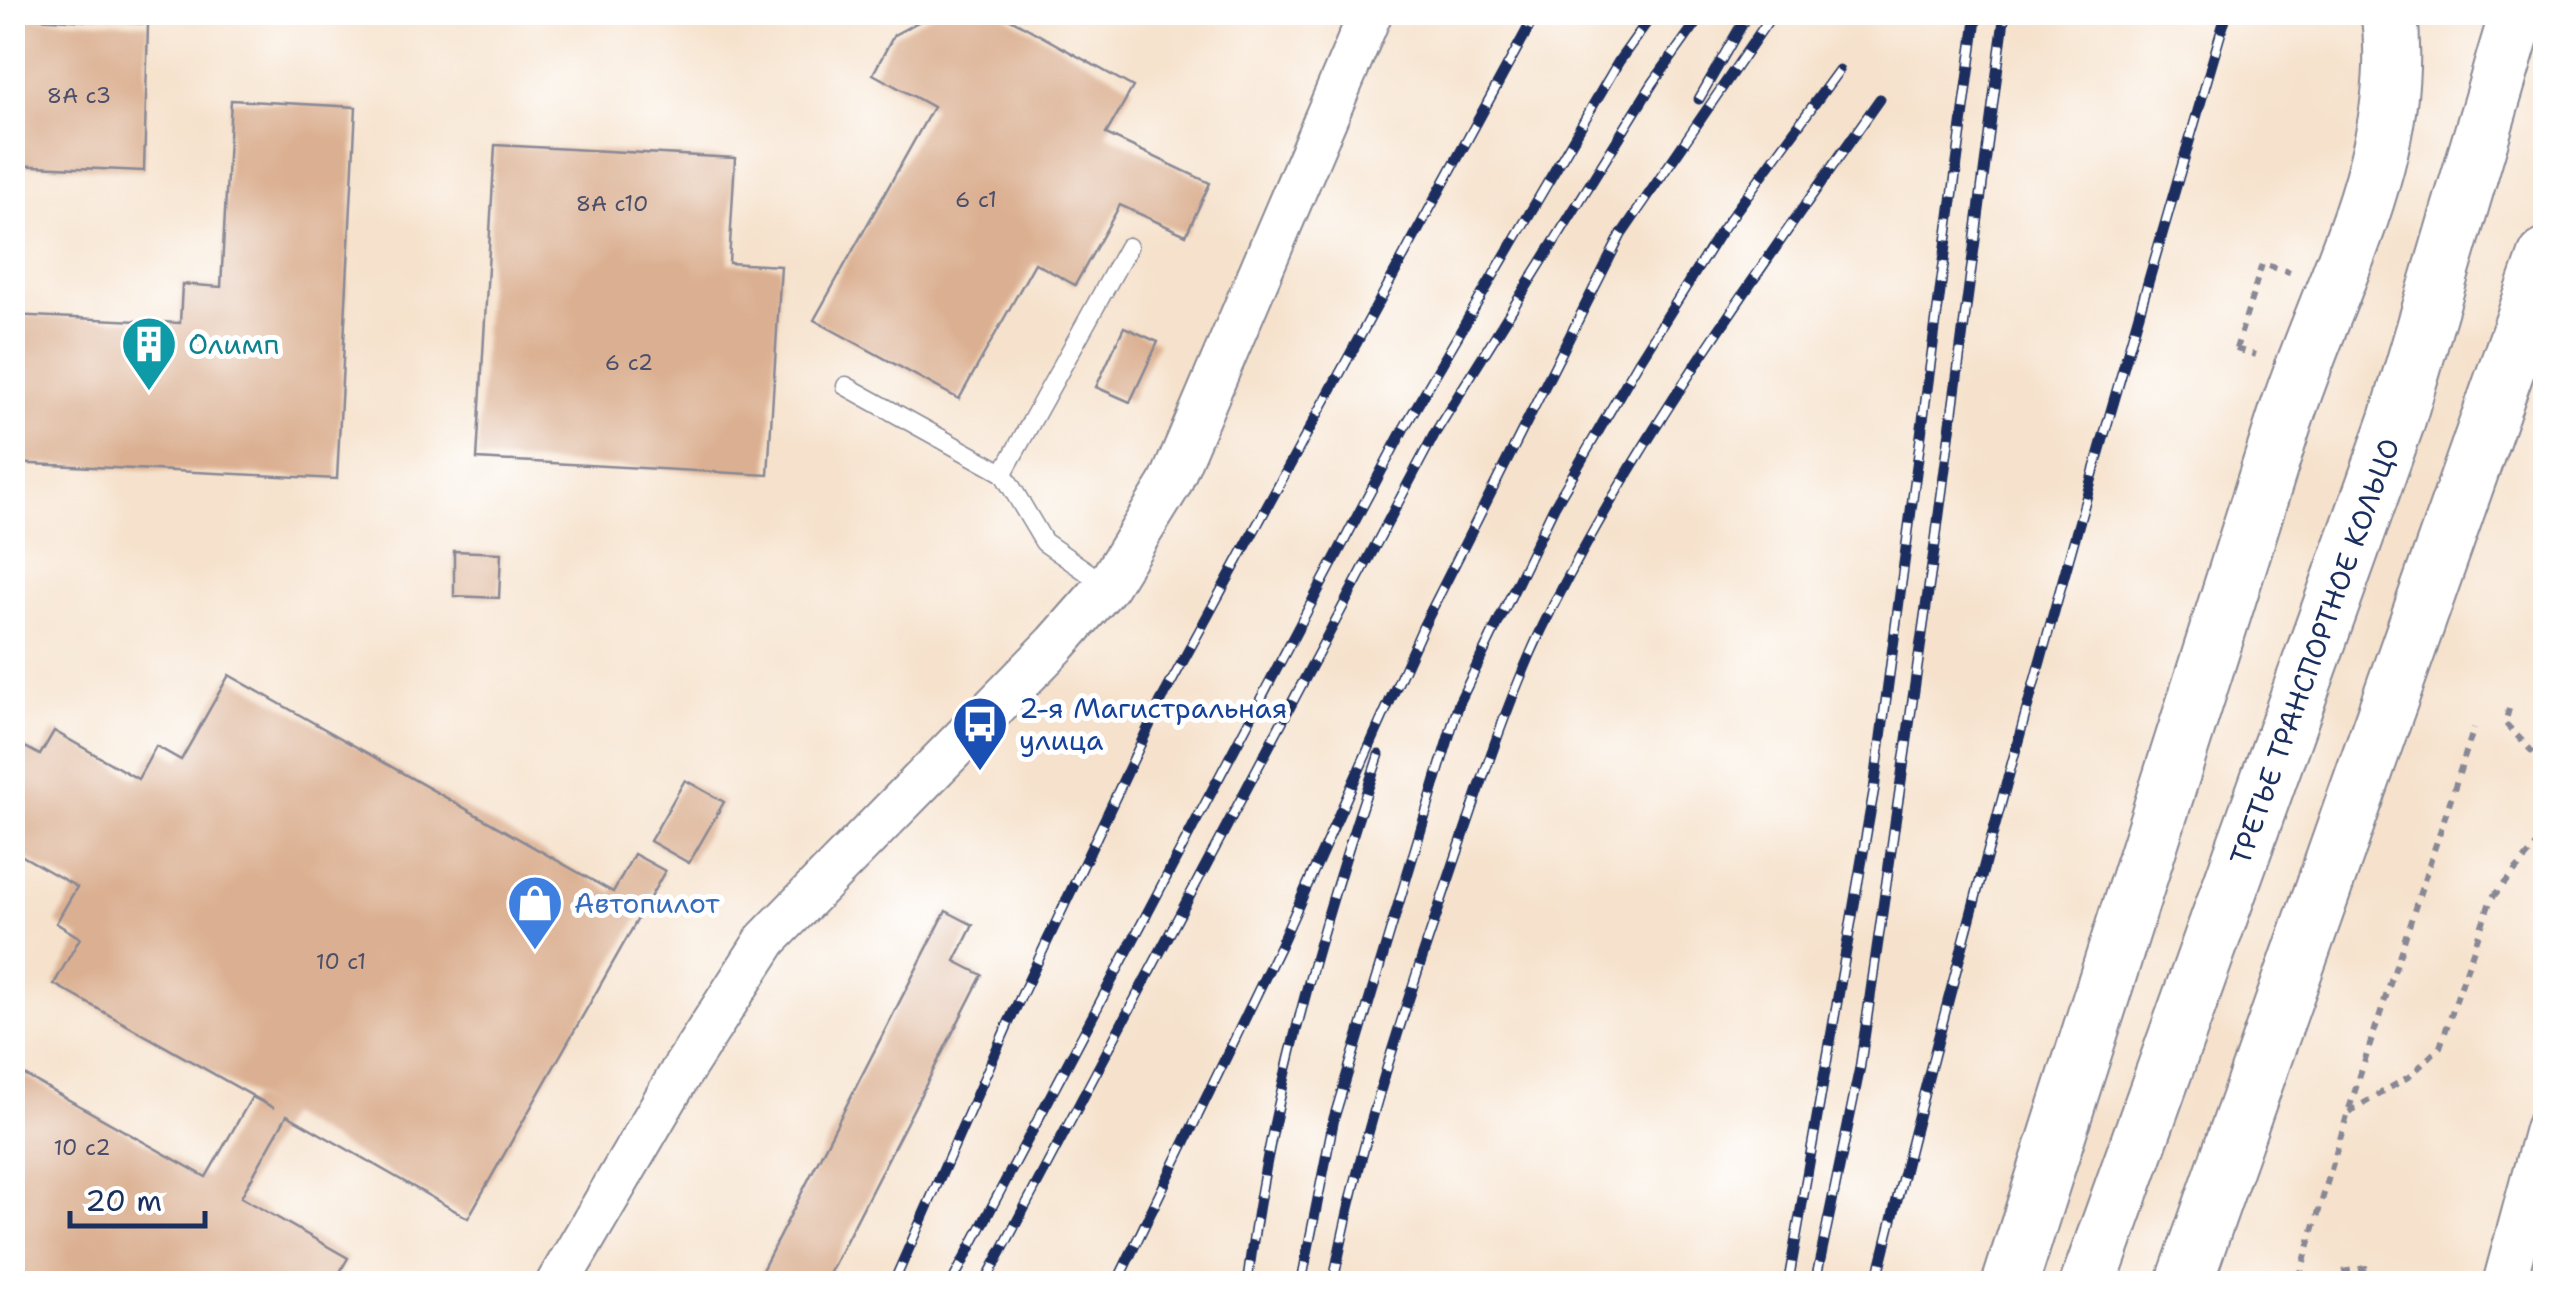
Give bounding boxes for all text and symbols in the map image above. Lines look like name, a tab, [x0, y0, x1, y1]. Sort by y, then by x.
house number: 8А с3	[47, 81, 111, 110]
house number: 6 с1	[955, 185, 997, 214]
house number: 8А с10	[576, 189, 648, 218]
building icon: Олимп	[119, 314, 179, 393]
place label: Олимп	[188, 325, 280, 363]
house number: 6 с2	[605, 348, 653, 377]
street label: ТРЕТЬЕ ТРАНСПОРТНОЕ КОЛЬЦО	[2221, 433, 2408, 870]
place label: 2-я Магистральная улица	[1019, 689, 1287, 759]
bus stop icon: 2-я Магистральная улица	[950, 694, 1010, 773]
shop icon: Автопилот	[505, 873, 565, 952]
place label: Автопилот	[574, 884, 720, 922]
house number: 10 с1	[316, 947, 366, 976]
house number: 10 с2	[53, 1133, 111, 1162]
scale bar	[70, 1166, 205, 1228]
text: 20 m	[85, 1180, 162, 1221]

